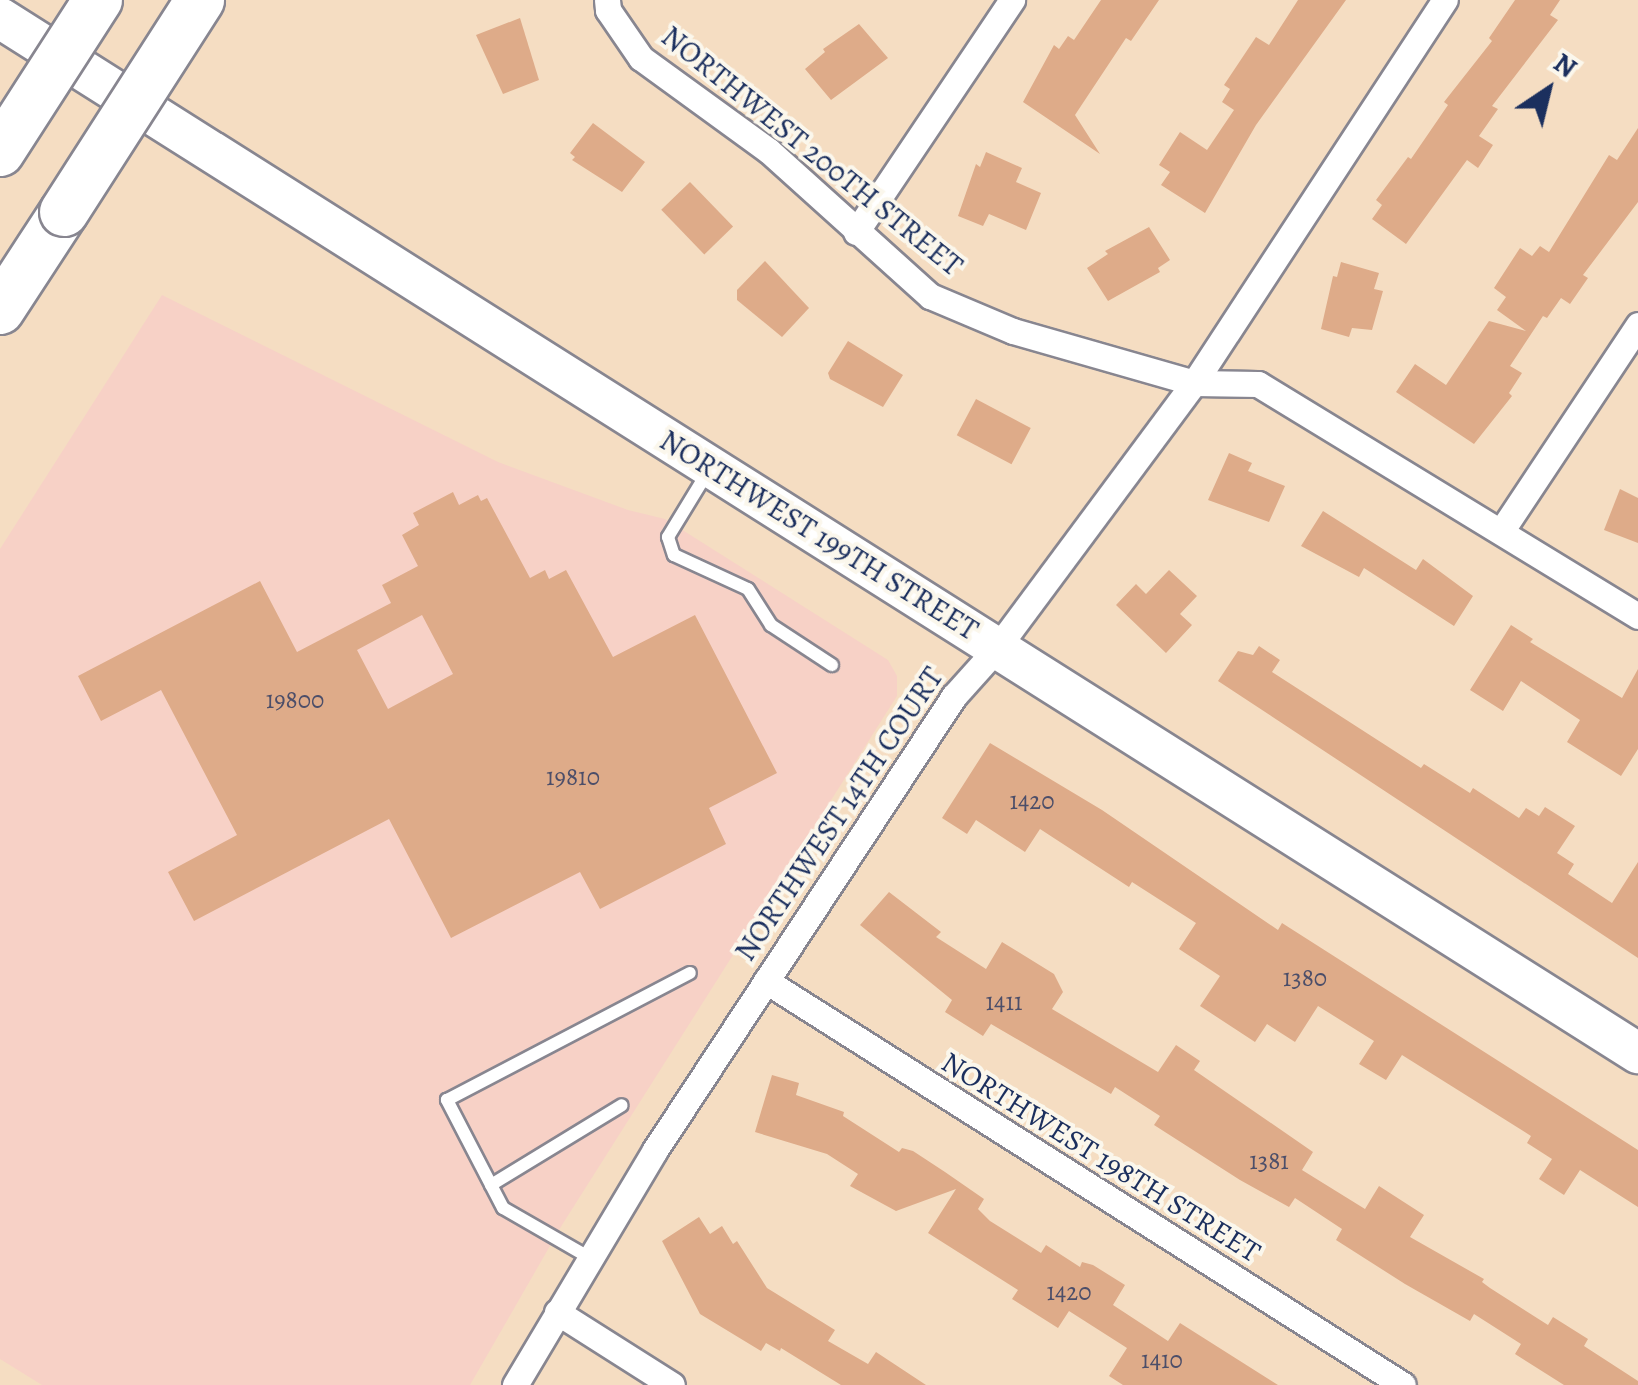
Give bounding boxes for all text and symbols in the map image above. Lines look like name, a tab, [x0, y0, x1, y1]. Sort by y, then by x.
street label: NORTHWEST 200TH STREET	[654, 18, 970, 284]
north arrow	[1498, 40, 1598, 140]
text: N	[1546, 44, 1584, 87]
street label: NORTHWEST 199TH STREET	[653, 422, 985, 648]
street label: NORTHWEST 14TH COURT	[727, 660, 951, 968]
house number: 19800	[266, 685, 324, 715]
house number: 19810	[546, 762, 600, 792]
house number: 1420	[1009, 786, 1055, 816]
house number: 1380	[1283, 963, 1327, 993]
house number: 1411	[986, 987, 1022, 1017]
street label: NORTHWEST 198TH STREET	[935, 1044, 1267, 1270]
house number: 1381	[1249, 1146, 1289, 1176]
house number: 1420	[1046, 1277, 1092, 1307]
house number: 1410	[1141, 1345, 1183, 1375]

